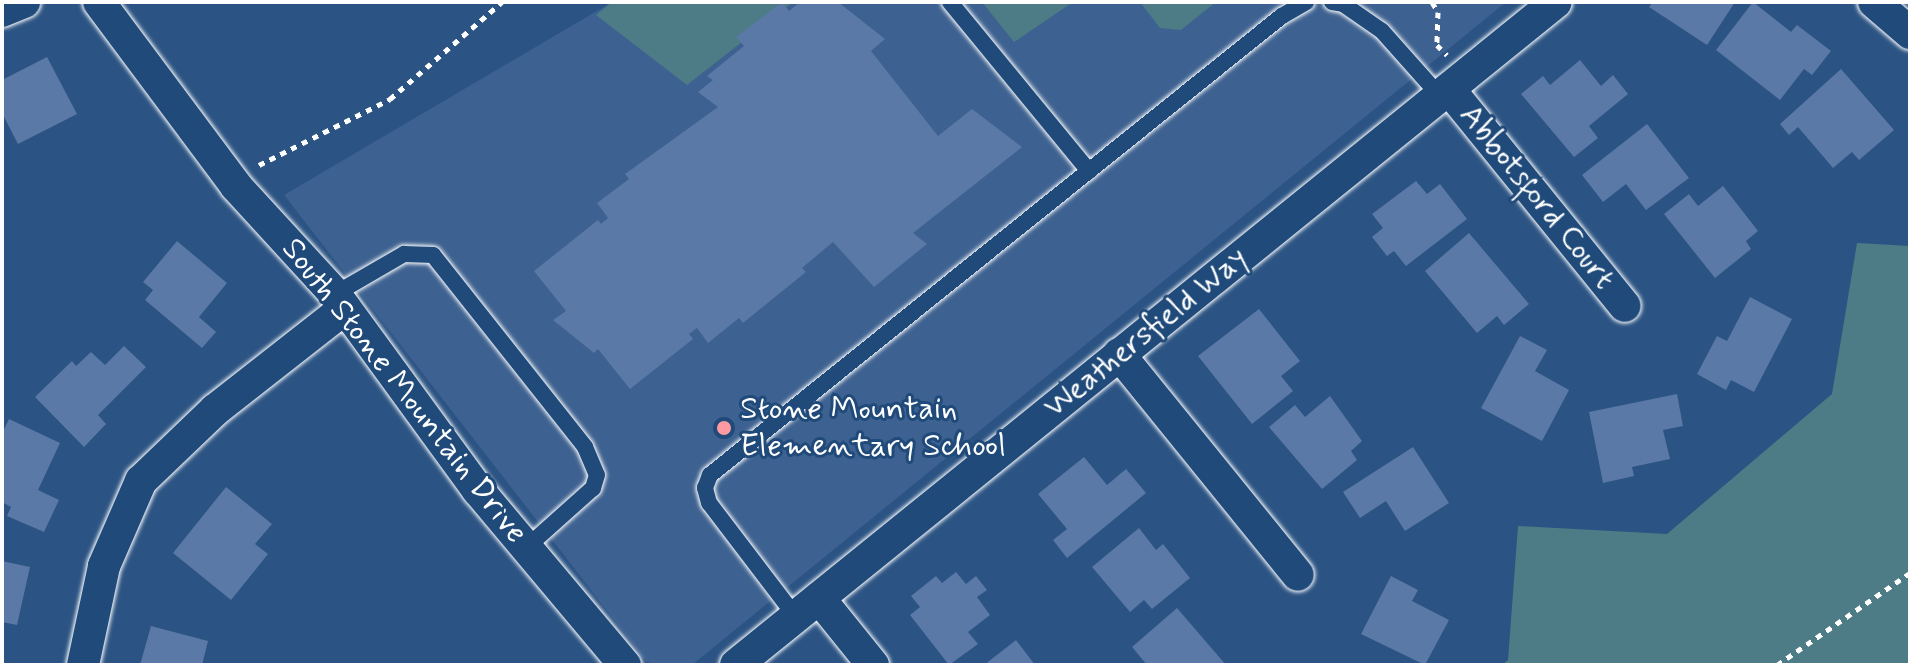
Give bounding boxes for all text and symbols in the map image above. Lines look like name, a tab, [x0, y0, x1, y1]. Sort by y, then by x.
street label: Abbotsford Court	[1449, 94, 1625, 300]
street label: South Stone Mountain Drive	[273, 231, 535, 551]
street label: Weathersfield Way	[1035, 238, 1257, 428]
place label: Stone Mountain Elementary School	[740, 391, 1006, 466]
marker: Stone Mountain Elementary School	[715, 419, 733, 437]

